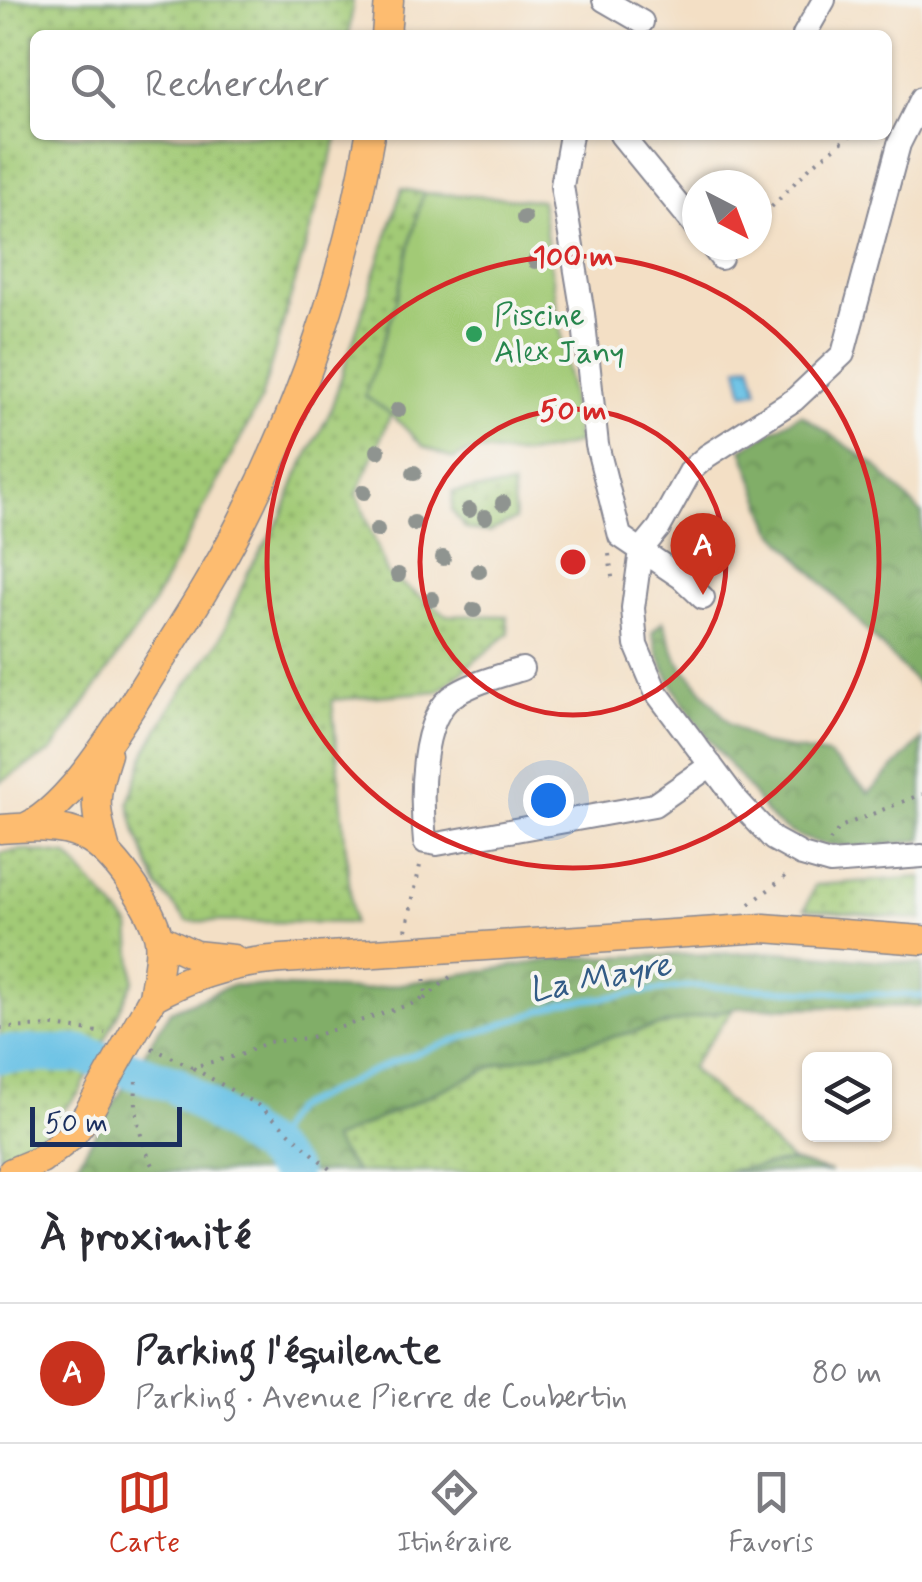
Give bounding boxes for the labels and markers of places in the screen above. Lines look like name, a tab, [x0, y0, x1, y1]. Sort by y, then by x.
place label: Piscine Alex Jany	[494, 295, 625, 374]
marker: Piscine Alex Jany	[463, 323, 485, 345]
pin: A	[670, 512, 736, 595]
centre of rings	[555, 544, 591, 580]

